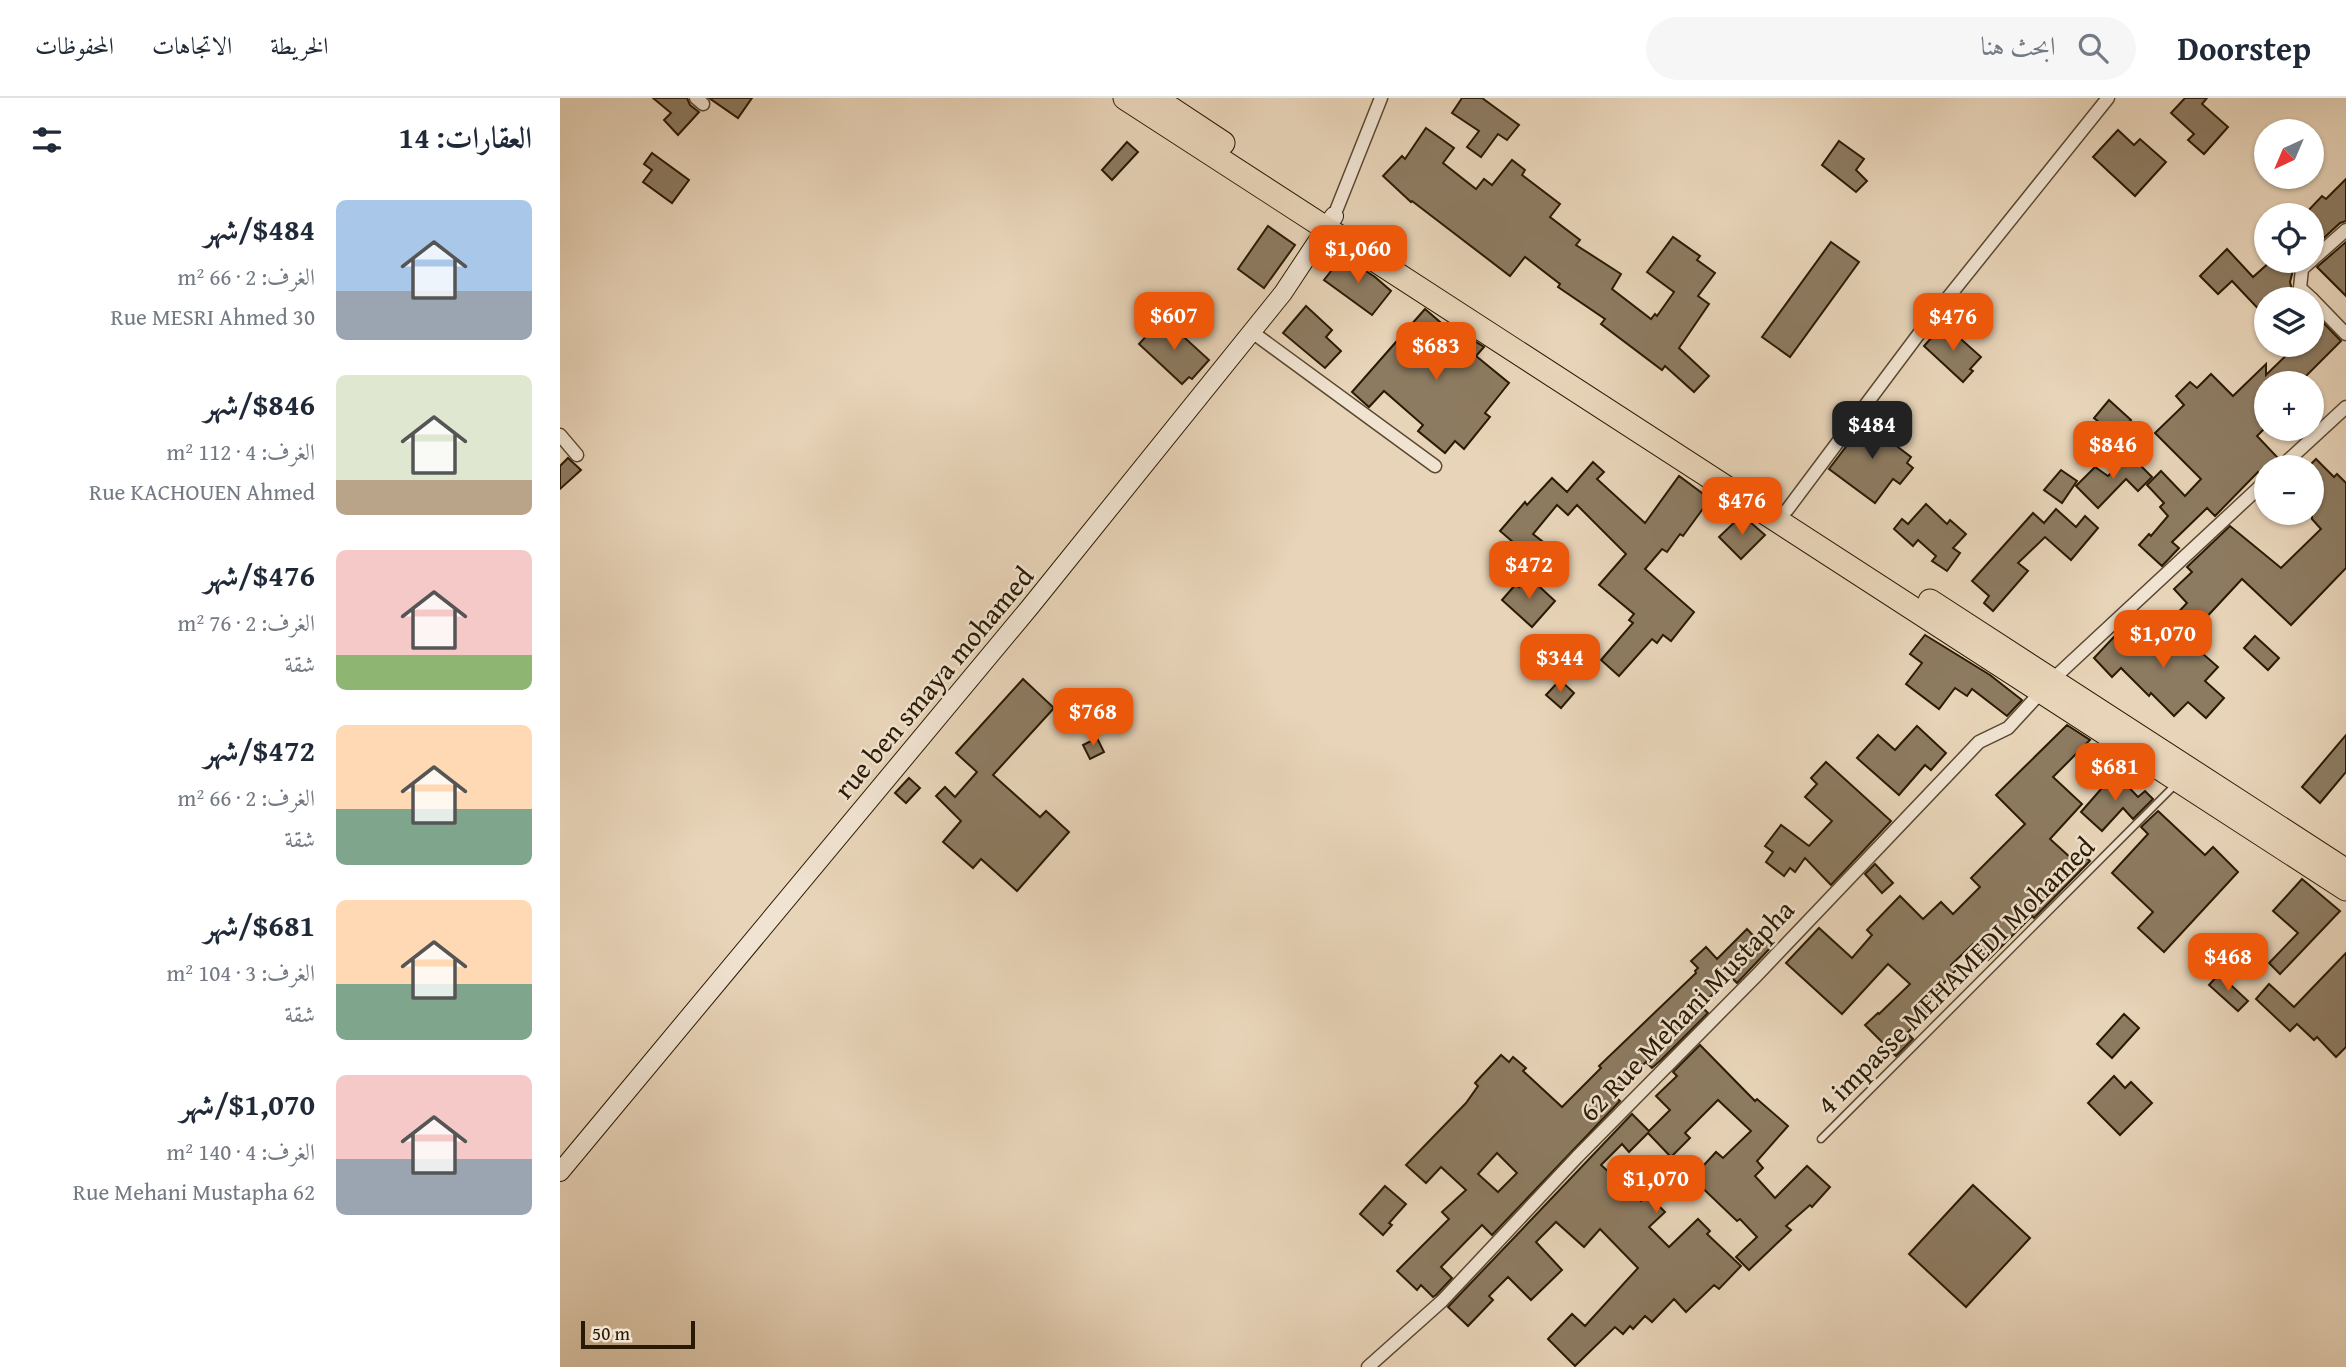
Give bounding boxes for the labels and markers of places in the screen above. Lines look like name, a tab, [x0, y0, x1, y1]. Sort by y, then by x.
pin: $1,060	[1301, 226, 1415, 285]
pin: $607	[1133, 292, 1215, 352]
pin: $476	[1912, 294, 1994, 353]
pin: $683	[1395, 322, 1477, 382]
pin: $484	[1831, 402, 1913, 461]
pin: $846	[2072, 422, 2154, 481]
pin: $476	[1701, 478, 1783, 537]
pin: $472	[1488, 542, 1570, 601]
pin: $1,070	[2106, 610, 2220, 670]
pin: $344	[1519, 634, 1601, 694]
pin: $768	[1052, 688, 1134, 748]
pin: $681	[2074, 744, 2156, 803]
pin: $468	[2187, 934, 2269, 993]
pin: $1,070	[1599, 1156, 1713, 1215]

